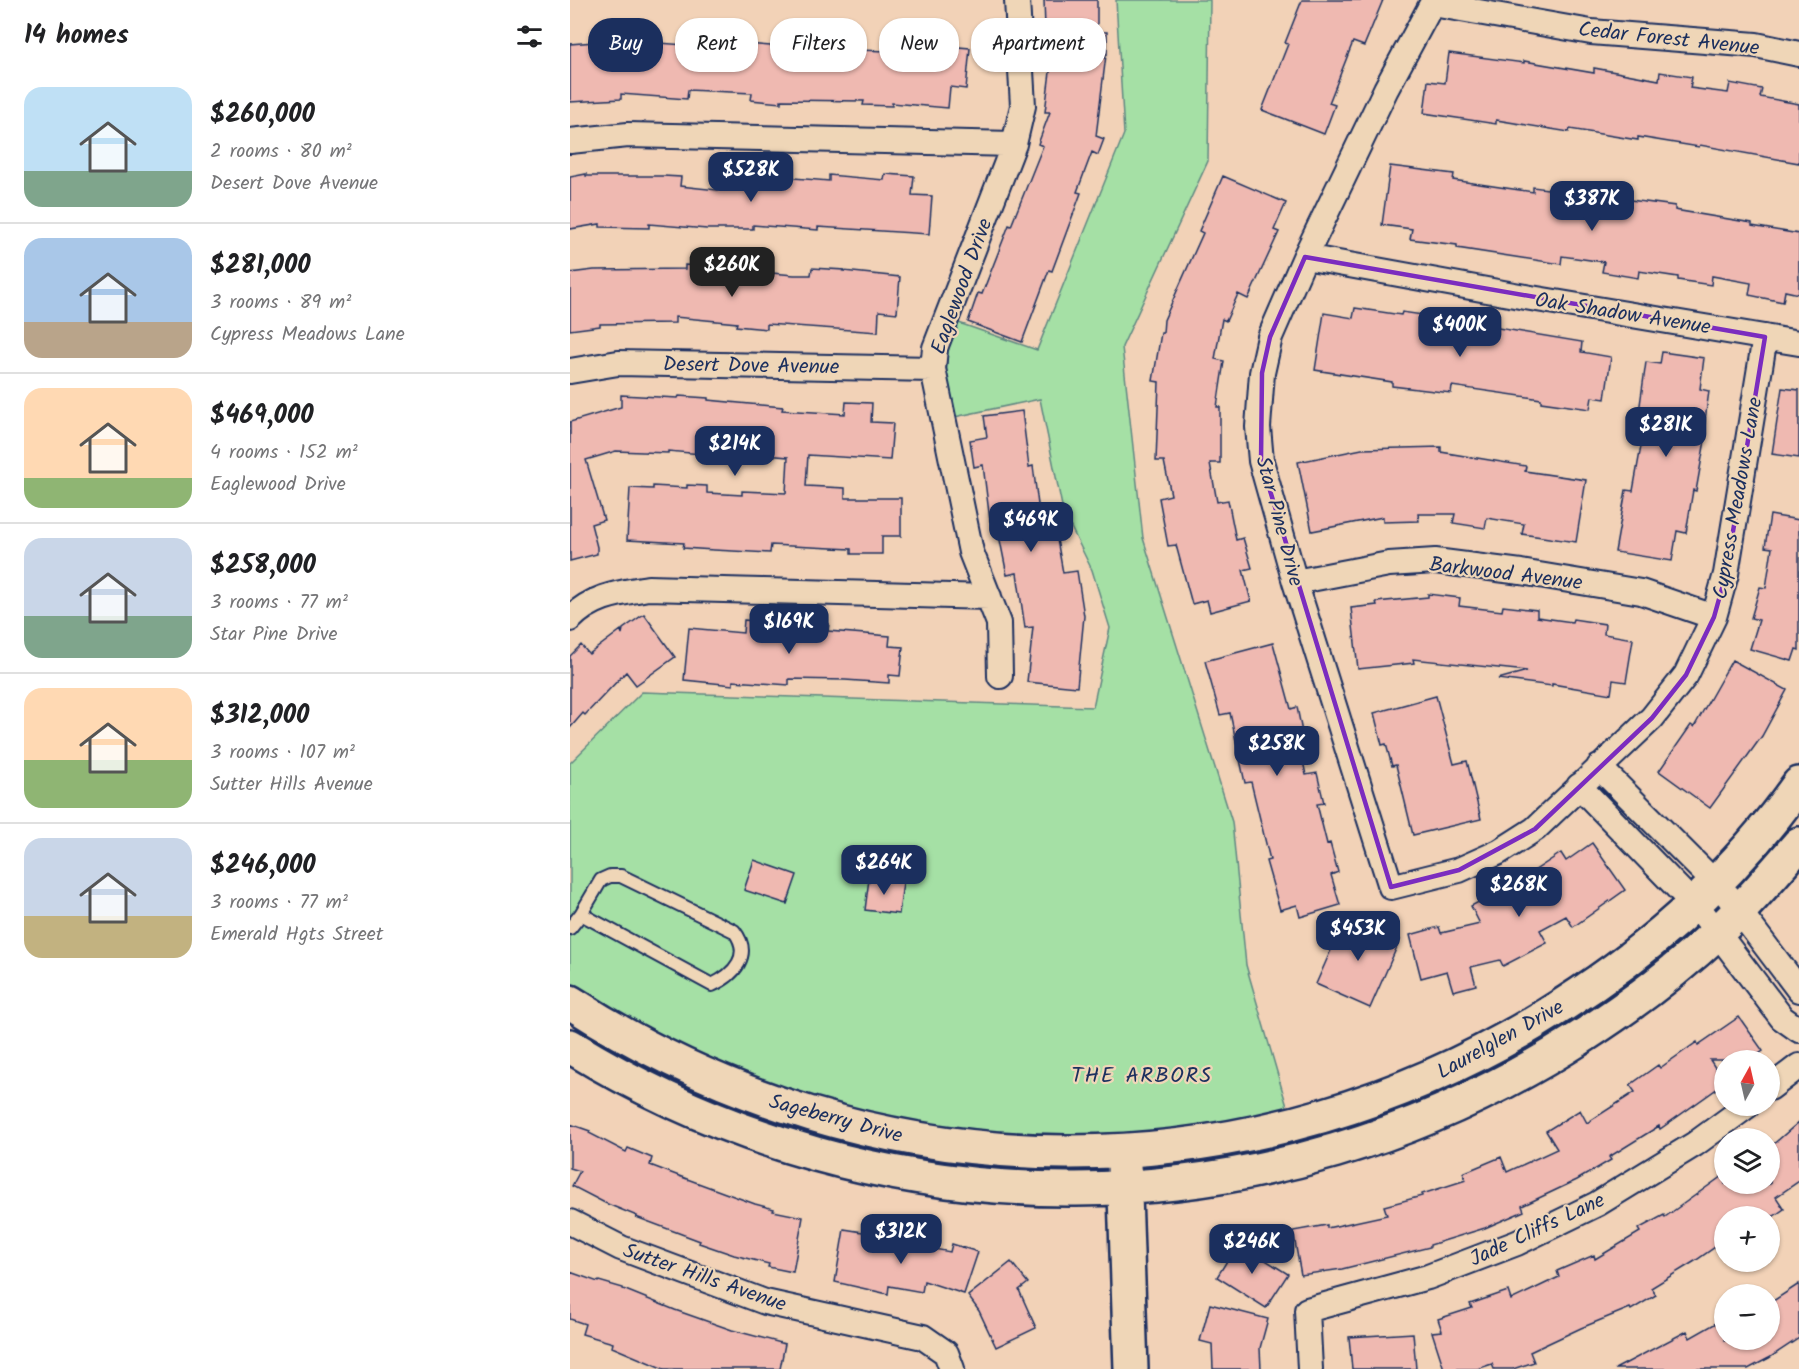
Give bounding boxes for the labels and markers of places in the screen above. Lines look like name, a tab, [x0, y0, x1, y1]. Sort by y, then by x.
pin: $528K	[709, 152, 793, 203]
pin: $387K	[1550, 181, 1634, 232]
pin: $260K	[690, 247, 774, 298]
pin: $400K	[1418, 307, 1502, 358]
pin: $281K	[1624, 407, 1708, 458]
pin: $214K	[693, 426, 777, 477]
pin: $469K	[989, 502, 1073, 553]
pin: $169K	[747, 604, 831, 655]
pin: $258K	[1235, 726, 1319, 777]
pin: $264K	[842, 845, 926, 896]
pin: $268K	[1477, 867, 1561, 918]
pin: $453K	[1316, 911, 1400, 962]
pin: $312K	[859, 1214, 943, 1265]
pin: $246K	[1210, 1224, 1294, 1275]

